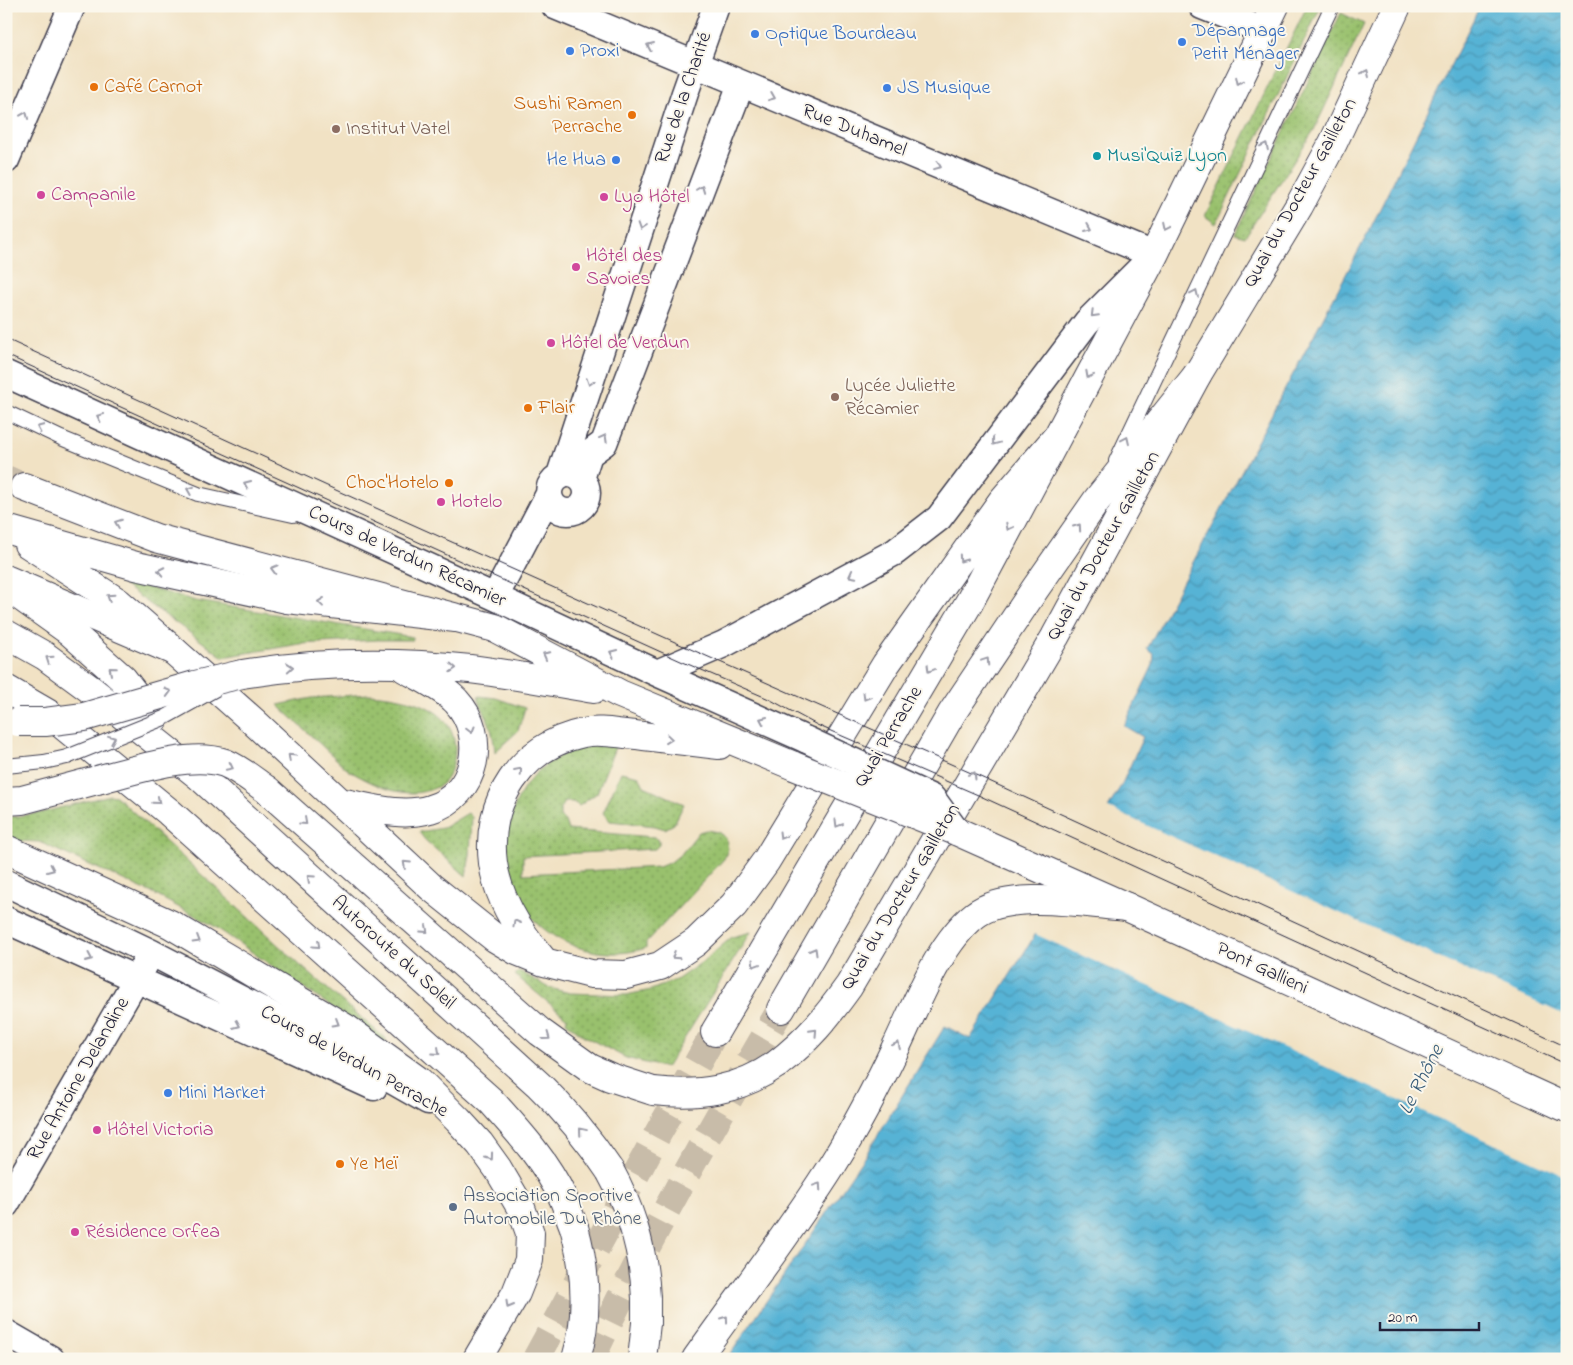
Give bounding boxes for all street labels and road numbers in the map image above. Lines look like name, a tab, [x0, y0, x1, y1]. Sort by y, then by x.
street label: Rue de la Charité	[648, 28, 720, 168]
street label: Quai du Docteur Gailleton	[1237, 93, 1365, 293]
street label: Rue Duhamel	[797, 97, 911, 165]
street label: Quai du Docteur Gailleton	[1040, 446, 1168, 646]
street label: Cours de Verdun Récamier	[303, 498, 511, 616]
street label: Quai Perrache	[847, 681, 931, 793]
street label: Quai du Docteur Gailleton	[834, 798, 968, 996]
street label: Autoroute du Soleil	[324, 889, 462, 1017]
street label: Pont Gallieni	[1211, 935, 1313, 1003]
street label: Rue Antoine Delandine	[20, 992, 138, 1166]
street label: Cours de Verdun Perrache	[255, 998, 453, 1126]

